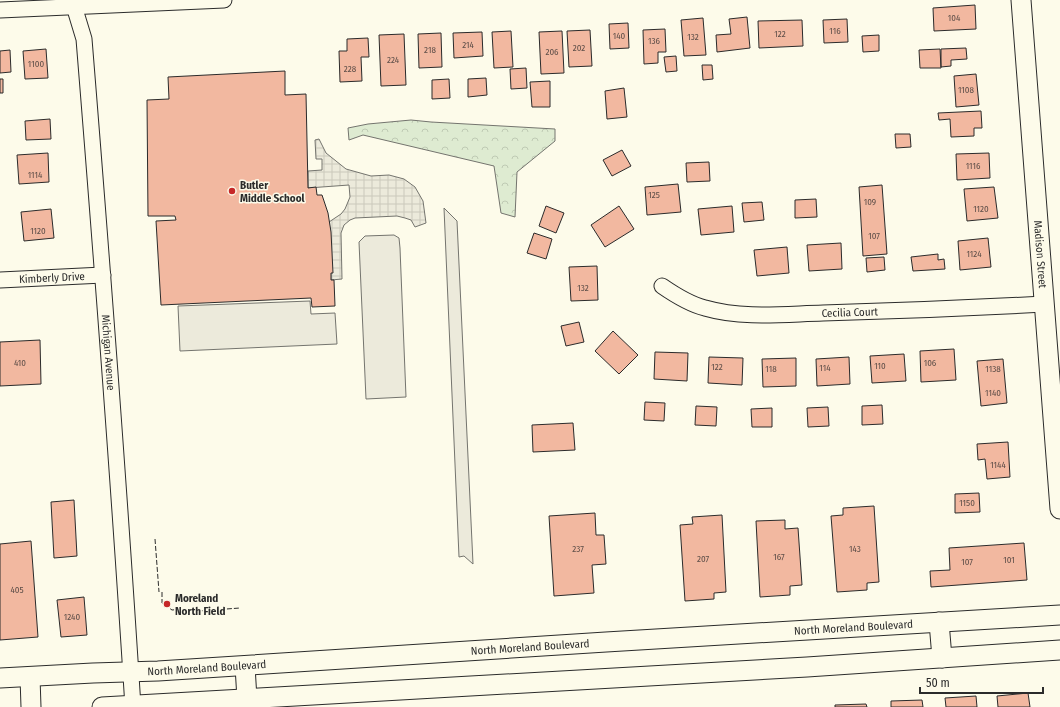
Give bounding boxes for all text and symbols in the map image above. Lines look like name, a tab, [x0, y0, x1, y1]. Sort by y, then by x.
house number: 104	[948, 13, 961, 23]
house number: 116	[829, 26, 841, 36]
house number: 122	[774, 29, 786, 39]
house number: 140	[613, 31, 626, 41]
house number: 132	[687, 32, 699, 42]
house number: 136	[648, 36, 661, 46]
house number: 214	[462, 40, 474, 50]
house number: 202	[573, 43, 585, 53]
house number: 218	[424, 45, 436, 55]
house number: 206	[545, 47, 559, 57]
house number: 224	[387, 55, 400, 65]
house number: 1100	[28, 59, 44, 69]
house number: 228	[344, 64, 357, 74]
house number: 1108	[958, 85, 975, 95]
house number: 1116	[966, 161, 981, 171]
house number: 1114	[28, 170, 43, 180]
place label: Butler Middle School	[240, 179, 306, 205]
marker: Butler Middle School	[227, 186, 237, 196]
house number: 125	[648, 190, 660, 200]
house number: 109	[864, 197, 876, 207]
house number: 1120	[973, 204, 989, 214]
street label: Madison Street	[1031, 220, 1049, 289]
house number: 1120	[30, 226, 46, 236]
house number: 107	[868, 231, 880, 241]
house number: 1124	[966, 249, 982, 259]
street label: Kimberly Drive	[19, 270, 85, 286]
house number: 132	[577, 283, 589, 293]
street label: Cecilia Court	[821, 305, 879, 320]
street label: Michigan Avenue	[99, 314, 117, 391]
house number: 410	[14, 358, 26, 368]
house number: 106	[924, 358, 937, 368]
house number: 110	[874, 361, 886, 371]
house number: 122	[711, 362, 723, 372]
house number: 114	[819, 363, 831, 373]
house number: 118	[765, 364, 777, 374]
house number: 1138	[985, 364, 1001, 374]
house number: 1140	[985, 388, 1001, 398]
house number: 1144	[990, 460, 1006, 470]
house number: 1150	[959, 498, 975, 508]
house number: 237	[572, 544, 584, 554]
house number: 143	[849, 544, 861, 554]
house number: 167	[773, 552, 785, 562]
house number: 207	[697, 554, 709, 564]
house number: 101	[1003, 555, 1015, 565]
house number: 107	[961, 557, 973, 567]
house number: 405	[10, 585, 24, 595]
place label: Moreland North Field	[175, 592, 225, 618]
marker: Moreland North Field	[162, 599, 172, 609]
house number: 1240	[64, 612, 80, 622]
street label: North Moreland Boulevard	[794, 618, 913, 638]
street label: North Moreland Boulevard	[470, 637, 590, 658]
street label: North Moreland Boulevard	[147, 658, 267, 678]
scale bar	[920, 669, 1043, 695]
text: 50 m	[926, 676, 950, 690]

